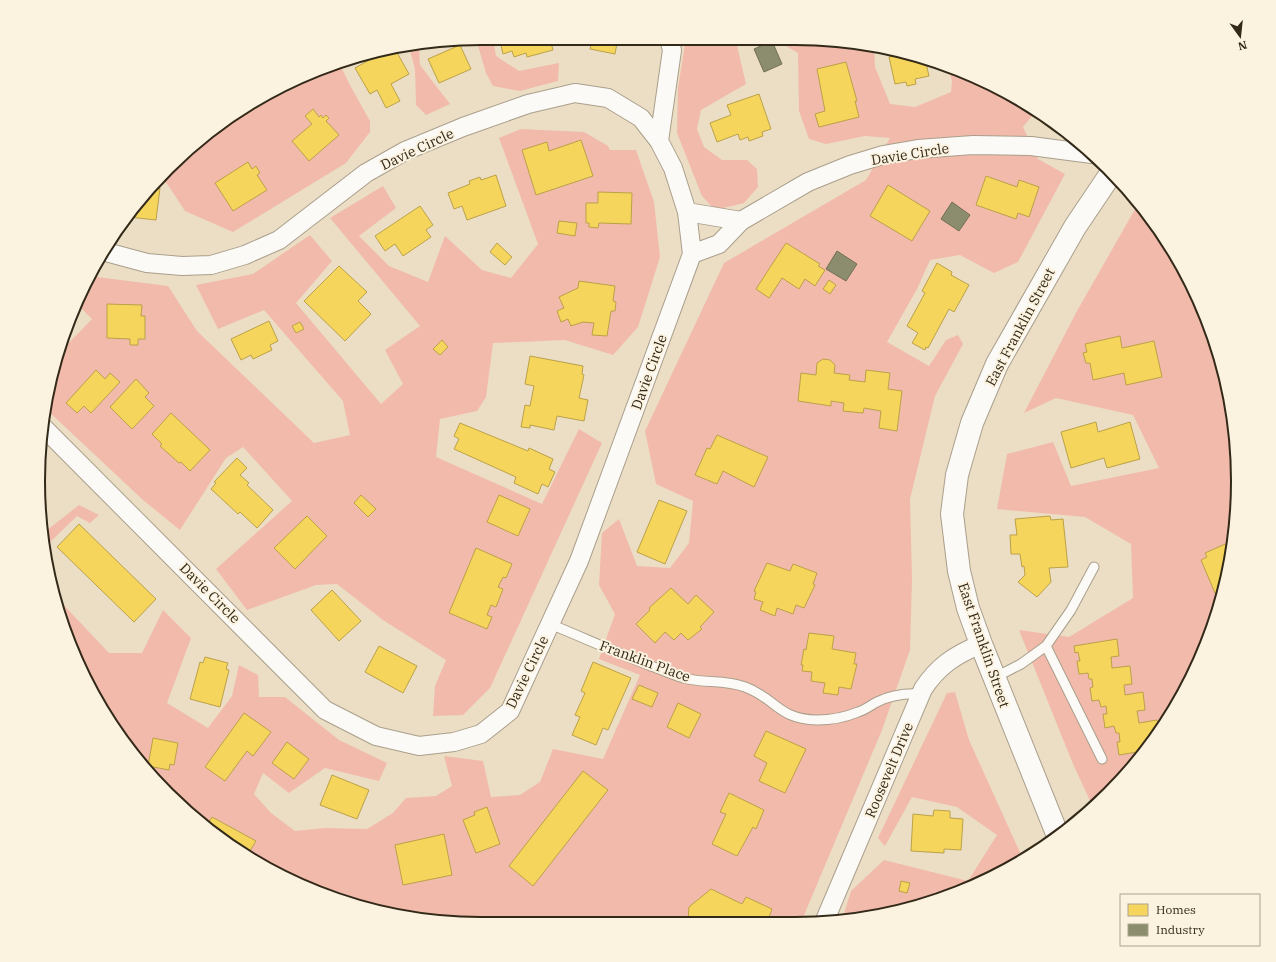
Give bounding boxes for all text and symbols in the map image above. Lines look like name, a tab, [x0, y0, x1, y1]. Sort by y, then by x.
north arrow	[1220, 16, 1260, 56]
text: N	[1236, 38, 1249, 54]
street label: Davie Circle	[378, 124, 456, 174]
street label: Davie Circle	[870, 139, 950, 169]
street label: East Franklin Street	[981, 265, 1059, 389]
street label: Davie Circle	[627, 332, 671, 412]
street label: Davie Circle	[176, 559, 244, 627]
street label: East Franklin Street	[954, 580, 1014, 710]
street label: Davie Circle	[502, 633, 552, 711]
street label: Franklin Place	[597, 636, 693, 686]
street label: Roosevelt Drive	[861, 720, 917, 820]
legend	[1120, 894, 1260, 946]
text: Homes	[1156, 902, 1196, 917]
text: Industry	[1156, 922, 1205, 937]

